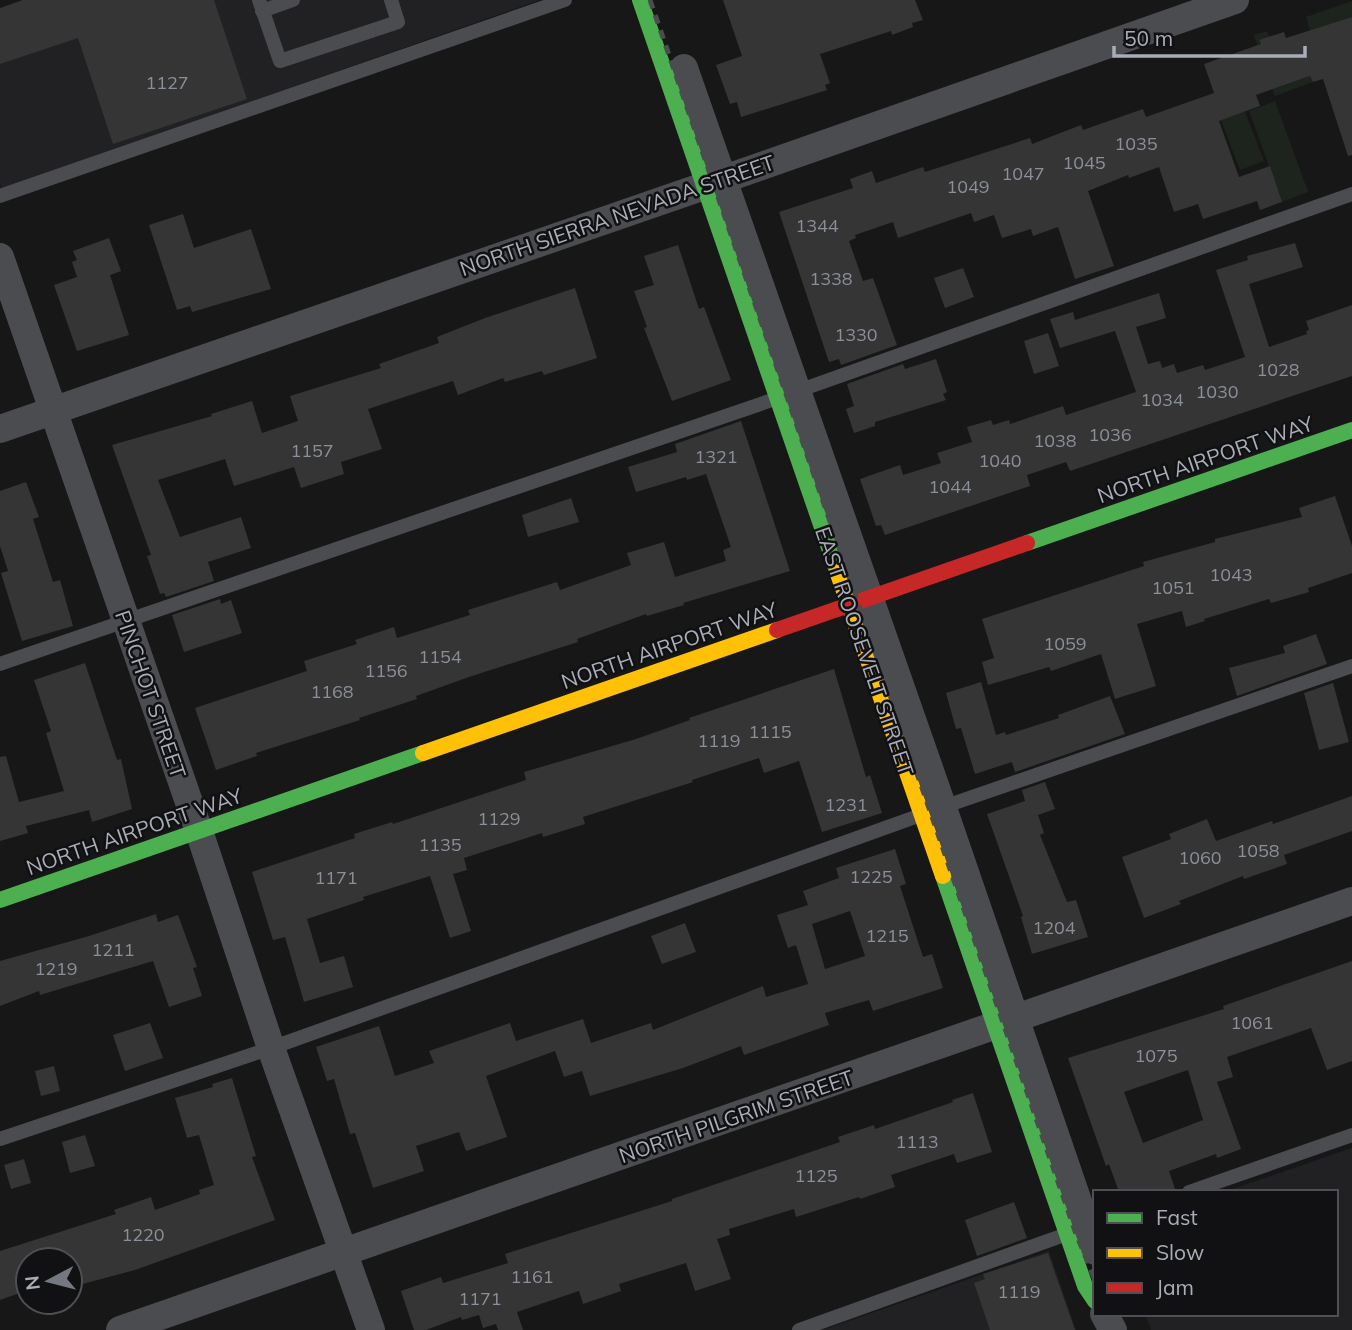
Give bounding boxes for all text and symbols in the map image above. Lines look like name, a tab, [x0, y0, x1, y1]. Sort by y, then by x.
scale bar	[1114, 14, 1305, 58]
text: 50 m	[1124, 25, 1173, 51]
house number: 1127	[145, 71, 189, 94]
house number: 1035	[1114, 132, 1158, 155]
street label: NORTH SIERRA NEVADA STREET	[456, 149, 778, 281]
house number: 1045	[1062, 151, 1106, 174]
house number: 1047	[1001, 162, 1045, 185]
house number: 1049	[946, 175, 990, 198]
house number: 1344	[795, 214, 839, 237]
house number: 1338	[809, 267, 853, 290]
house number: 1330	[834, 323, 878, 346]
house number: 1028	[1256, 358, 1300, 381]
house number: 1030	[1195, 380, 1239, 403]
house number: 1034	[1140, 388, 1184, 411]
street label: NORTH AIRPORT WAY	[1094, 410, 1317, 508]
house number: 1036	[1088, 423, 1132, 446]
house number: 1038	[1033, 429, 1077, 452]
house number: 1157	[290, 439, 334, 462]
house number: 1321	[694, 445, 738, 468]
house number: 1040	[978, 449, 1022, 472]
house number: 1044	[928, 475, 972, 498]
street label: EAST ROOSEVELT STREET	[810, 523, 920, 779]
house number: 1043	[1209, 563, 1253, 586]
house number: 1051	[1151, 576, 1195, 599]
street label: NORTH AIRPORT WAY	[558, 596, 781, 694]
street label: PINCHOT STREET	[110, 607, 192, 782]
house number: 1059	[1043, 632, 1087, 655]
house number: 1154	[418, 645, 462, 668]
house number: 1156	[364, 659, 408, 682]
house number: 1168	[310, 680, 354, 703]
house number: 1115	[748, 720, 792, 743]
house number: 1119	[697, 729, 741, 752]
street label: NORTH AIRPORT WAY	[23, 782, 246, 880]
house number: 1231	[824, 793, 868, 816]
house number: 1129	[477, 807, 521, 830]
house number: 1135	[418, 833, 462, 856]
house number: 1058	[1236, 839, 1280, 862]
house number: 1060	[1178, 846, 1222, 869]
house number: 1225	[849, 865, 893, 888]
house number: 1171	[314, 866, 358, 889]
house number: 1204	[1032, 916, 1076, 939]
house number: 1215	[865, 924, 909, 947]
house number: 1211	[91, 938, 135, 961]
house number: 1219	[34, 957, 78, 980]
house number: 1061	[1230, 1011, 1274, 1034]
house number: 1075	[1134, 1044, 1178, 1067]
street label: NORTH PILGRIM STREET	[615, 1064, 857, 1168]
house number: 1113	[895, 1130, 939, 1153]
house number: 1125	[794, 1164, 838, 1187]
legend	[1093, 1190, 1338, 1316]
text: Fast	[1156, 1204, 1198, 1230]
house number: 1220	[121, 1223, 165, 1246]
text: Slow	[1156, 1239, 1204, 1265]
north arrow	[14, 1246, 84, 1316]
house number: 1161	[510, 1265, 554, 1288]
text: N	[19, 1274, 45, 1292]
text: Jam	[1156, 1274, 1194, 1300]
house number: 1119	[997, 1280, 1041, 1303]
house number: 1171	[458, 1287, 502, 1310]

